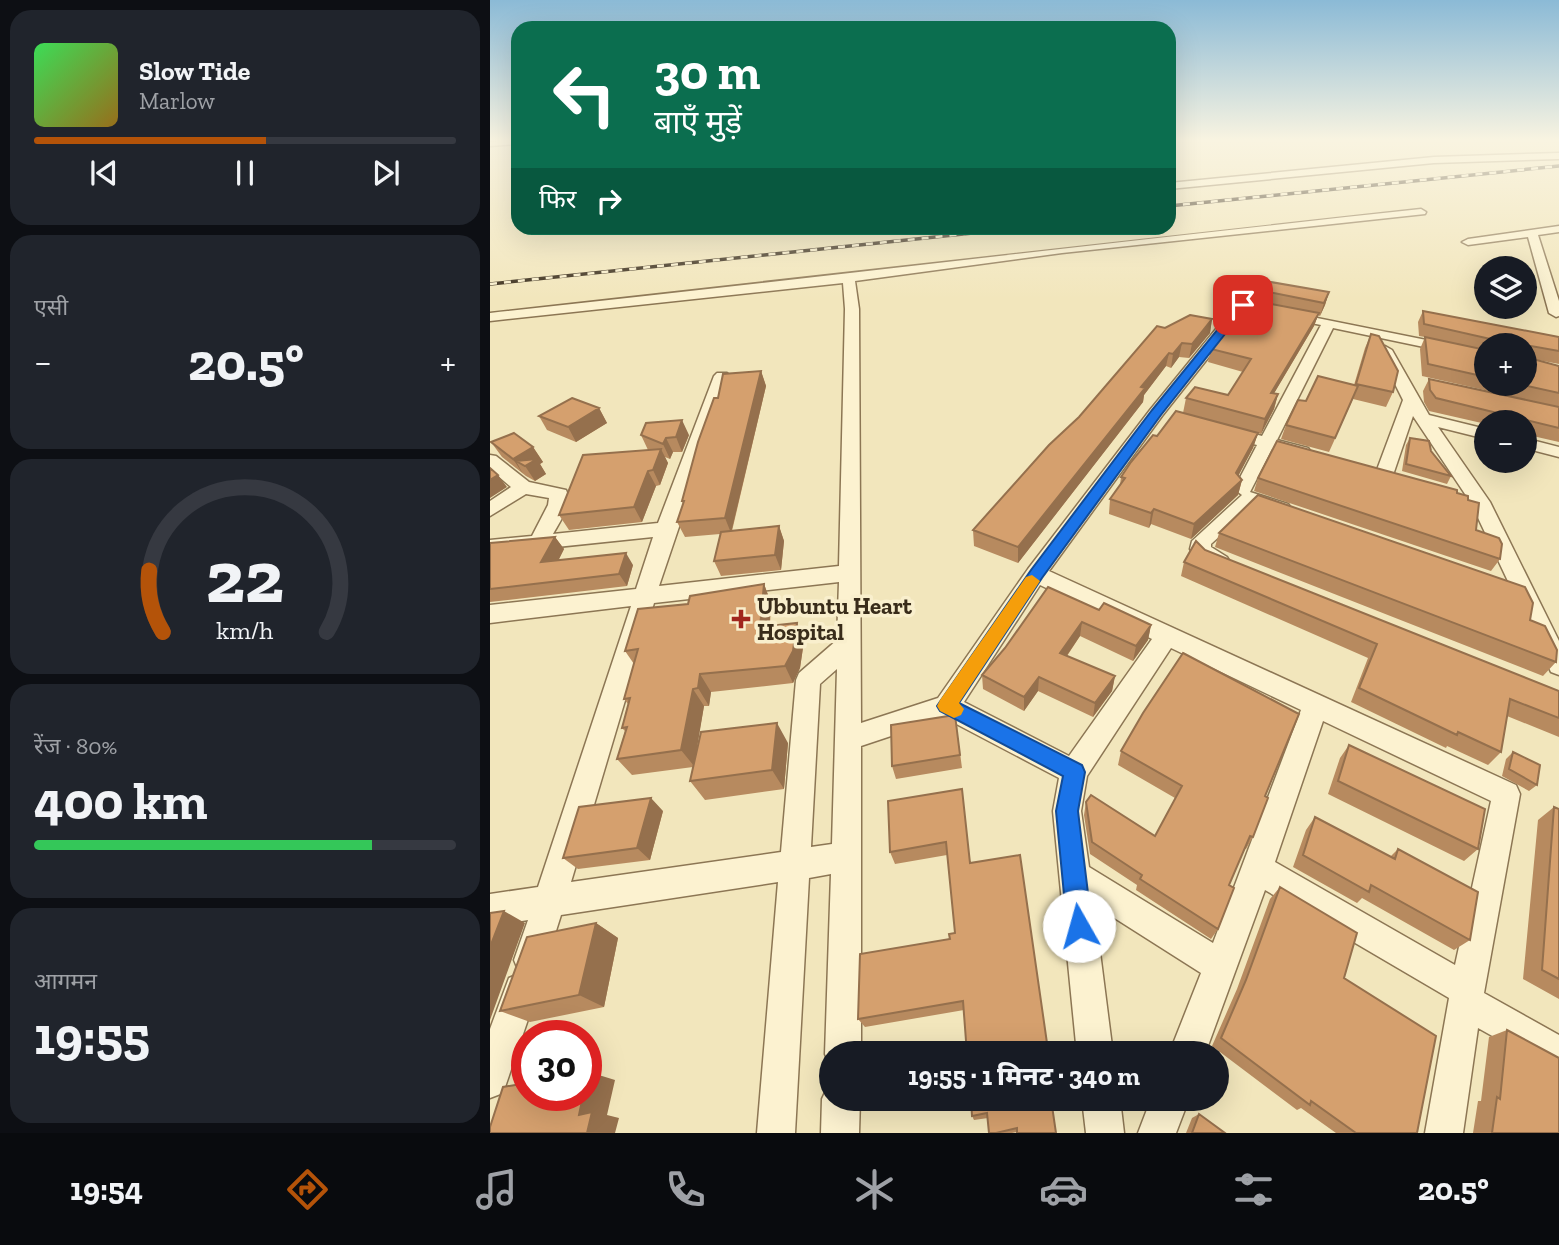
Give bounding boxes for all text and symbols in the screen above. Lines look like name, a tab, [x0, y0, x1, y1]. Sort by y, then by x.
text: 30 m	[654, 43, 760, 102]
icon: left	[539, 49, 630, 140]
text: Slow Tide	[139, 55, 250, 87]
text: Marlow	[139, 87, 215, 115]
text: बाएँ मुड़ें	[654, 103, 742, 141]
icon: previous	[85, 154, 123, 192]
icon: pause	[226, 154, 264, 192]
icon: next	[367, 154, 405, 192]
icon: right	[590, 182, 628, 220]
text: फिर	[539, 183, 576, 215]
map controls	[1474, 256, 1537, 473]
button: layers	[1474, 256, 1537, 319]
pin	[1213, 275, 1273, 335]
icon: arrive	[1224, 286, 1262, 324]
text: एसी	[34, 293, 68, 321]
text: 20.5°	[188, 331, 304, 393]
button: +	[1474, 333, 1537, 396]
text: −	[34, 339, 52, 385]
text: +	[440, 339, 456, 385]
button: −	[1474, 410, 1537, 473]
text: 22	[206, 534, 284, 622]
place label: Ubbuntu Heart Hospital	[757, 592, 913, 646]
marker: Ubbuntu Heart Hospital	[731, 609, 751, 629]
text: km/h	[216, 615, 274, 645]
text: रेंज · 80%	[34, 732, 117, 760]
text: 400 km	[34, 770, 208, 832]
position arrow	[1042, 889, 1116, 963]
text: आगमन	[34, 967, 97, 995]
text: 19:55	[34, 1005, 150, 1067]
speed limit sign: 30	[511, 1020, 602, 1111]
text: 19:55 · 1 मिनट · 340 m	[908, 1060, 1140, 1092]
icon: directions	[283, 1165, 332, 1214]
icon: music	[472, 1165, 521, 1214]
icon: phone	[661, 1165, 710, 1214]
icon: climate	[850, 1165, 899, 1214]
icon: car	[1039, 1165, 1088, 1214]
icon: filters	[1229, 1165, 1278, 1214]
text: 19:54	[70, 1170, 143, 1208]
text: 20.5°	[1418, 1170, 1489, 1208]

